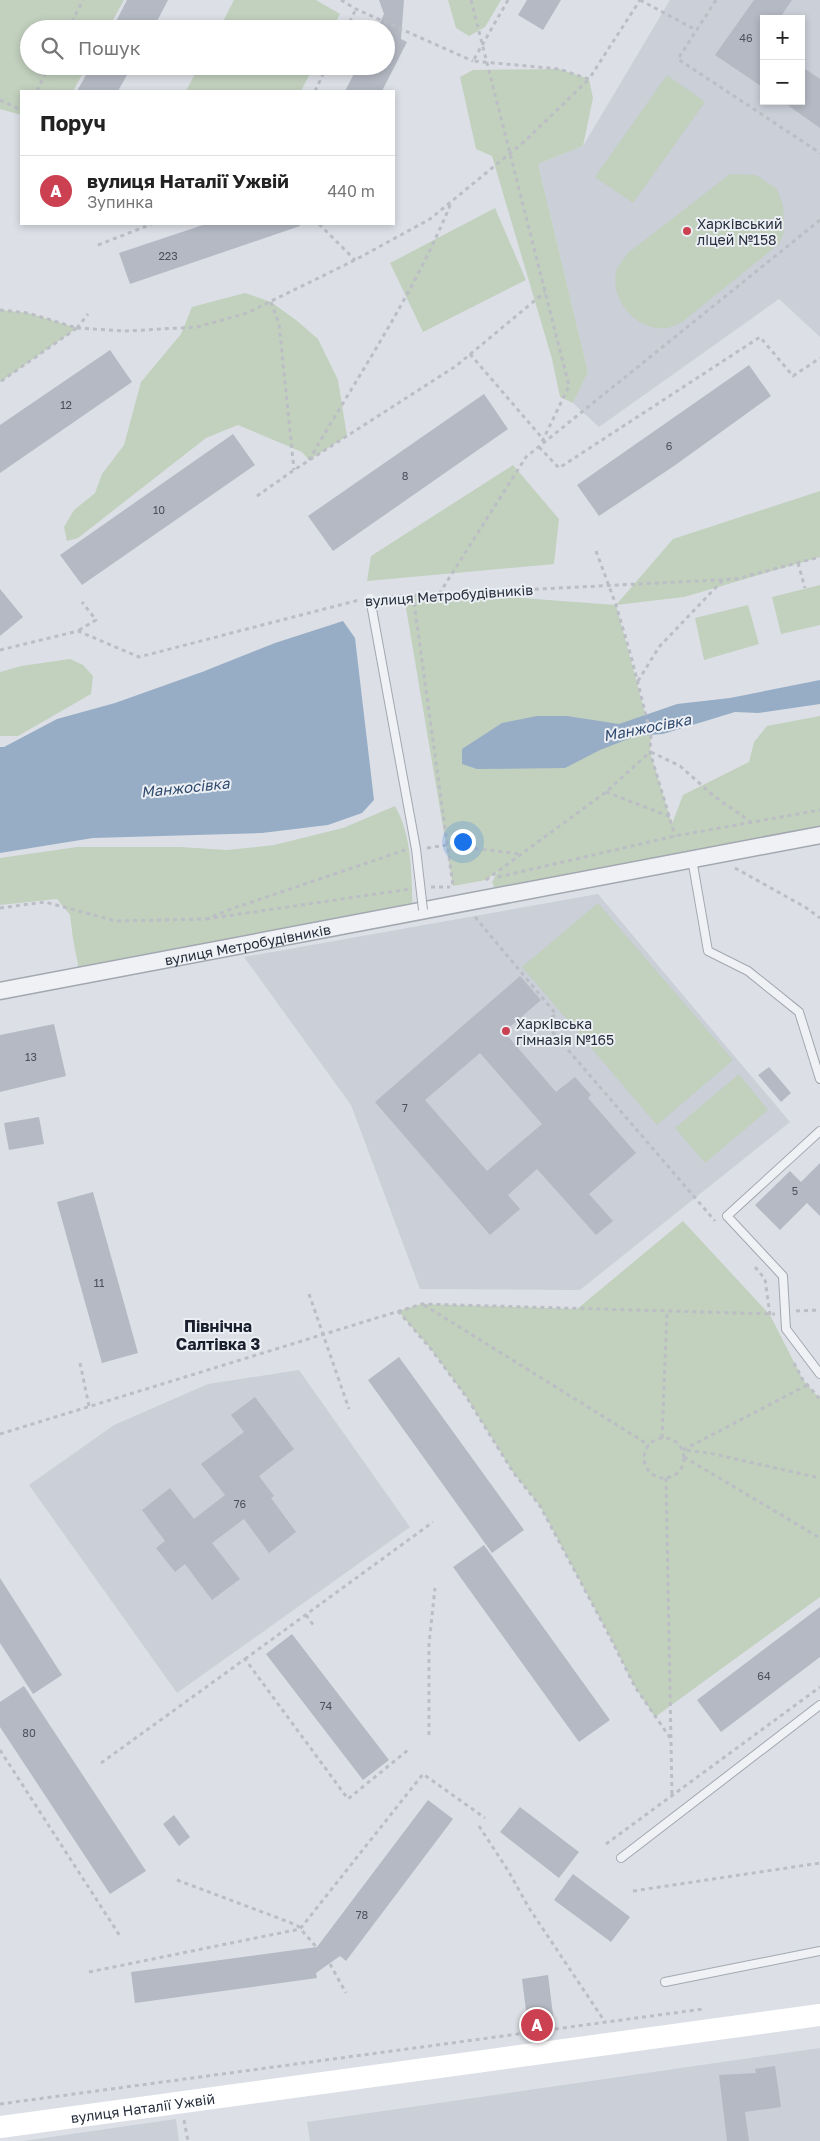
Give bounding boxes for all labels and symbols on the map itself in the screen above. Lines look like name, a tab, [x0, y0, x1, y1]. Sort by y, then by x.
house number: 46	[739, 31, 753, 44]
place label: Харківський ліцей №158	[697, 215, 782, 248]
marker: Харківський ліцей №158	[681, 225, 693, 237]
house number: 223	[158, 249, 178, 262]
house number: 12	[60, 398, 72, 411]
house number: 6	[666, 439, 673, 452]
house number: 8	[402, 469, 409, 482]
house number: 10	[153, 503, 165, 516]
street label: вулиця Метробудівників	[364, 581, 534, 609]
water label: Манжосівка	[602, 710, 693, 744]
water label: Манжосівка	[140, 773, 231, 801]
your location	[450, 829, 476, 855]
street label: вулиця Метробудівників	[163, 920, 332, 968]
place label: Харківська гімназія №165	[516, 1015, 614, 1048]
marker: Харківська гімназія №165	[500, 1025, 512, 1037]
house number: 13	[25, 1050, 37, 1063]
house number: 7	[402, 1101, 408, 1114]
house number: 5	[792, 1184, 798, 1197]
house number: 11	[94, 1276, 104, 1289]
district label: Північна Салтівка 3	[176, 1316, 260, 1354]
house number: 76	[234, 1497, 247, 1510]
house number: 64	[757, 1669, 771, 1682]
house number: 74	[320, 1699, 333, 1712]
house number: 80	[22, 1726, 36, 1739]
house number: 78	[356, 1908, 369, 1921]
pin: A	[521, 2006, 553, 2044]
street label: вулиця Наталії Ужвій	[70, 2089, 216, 2126]

